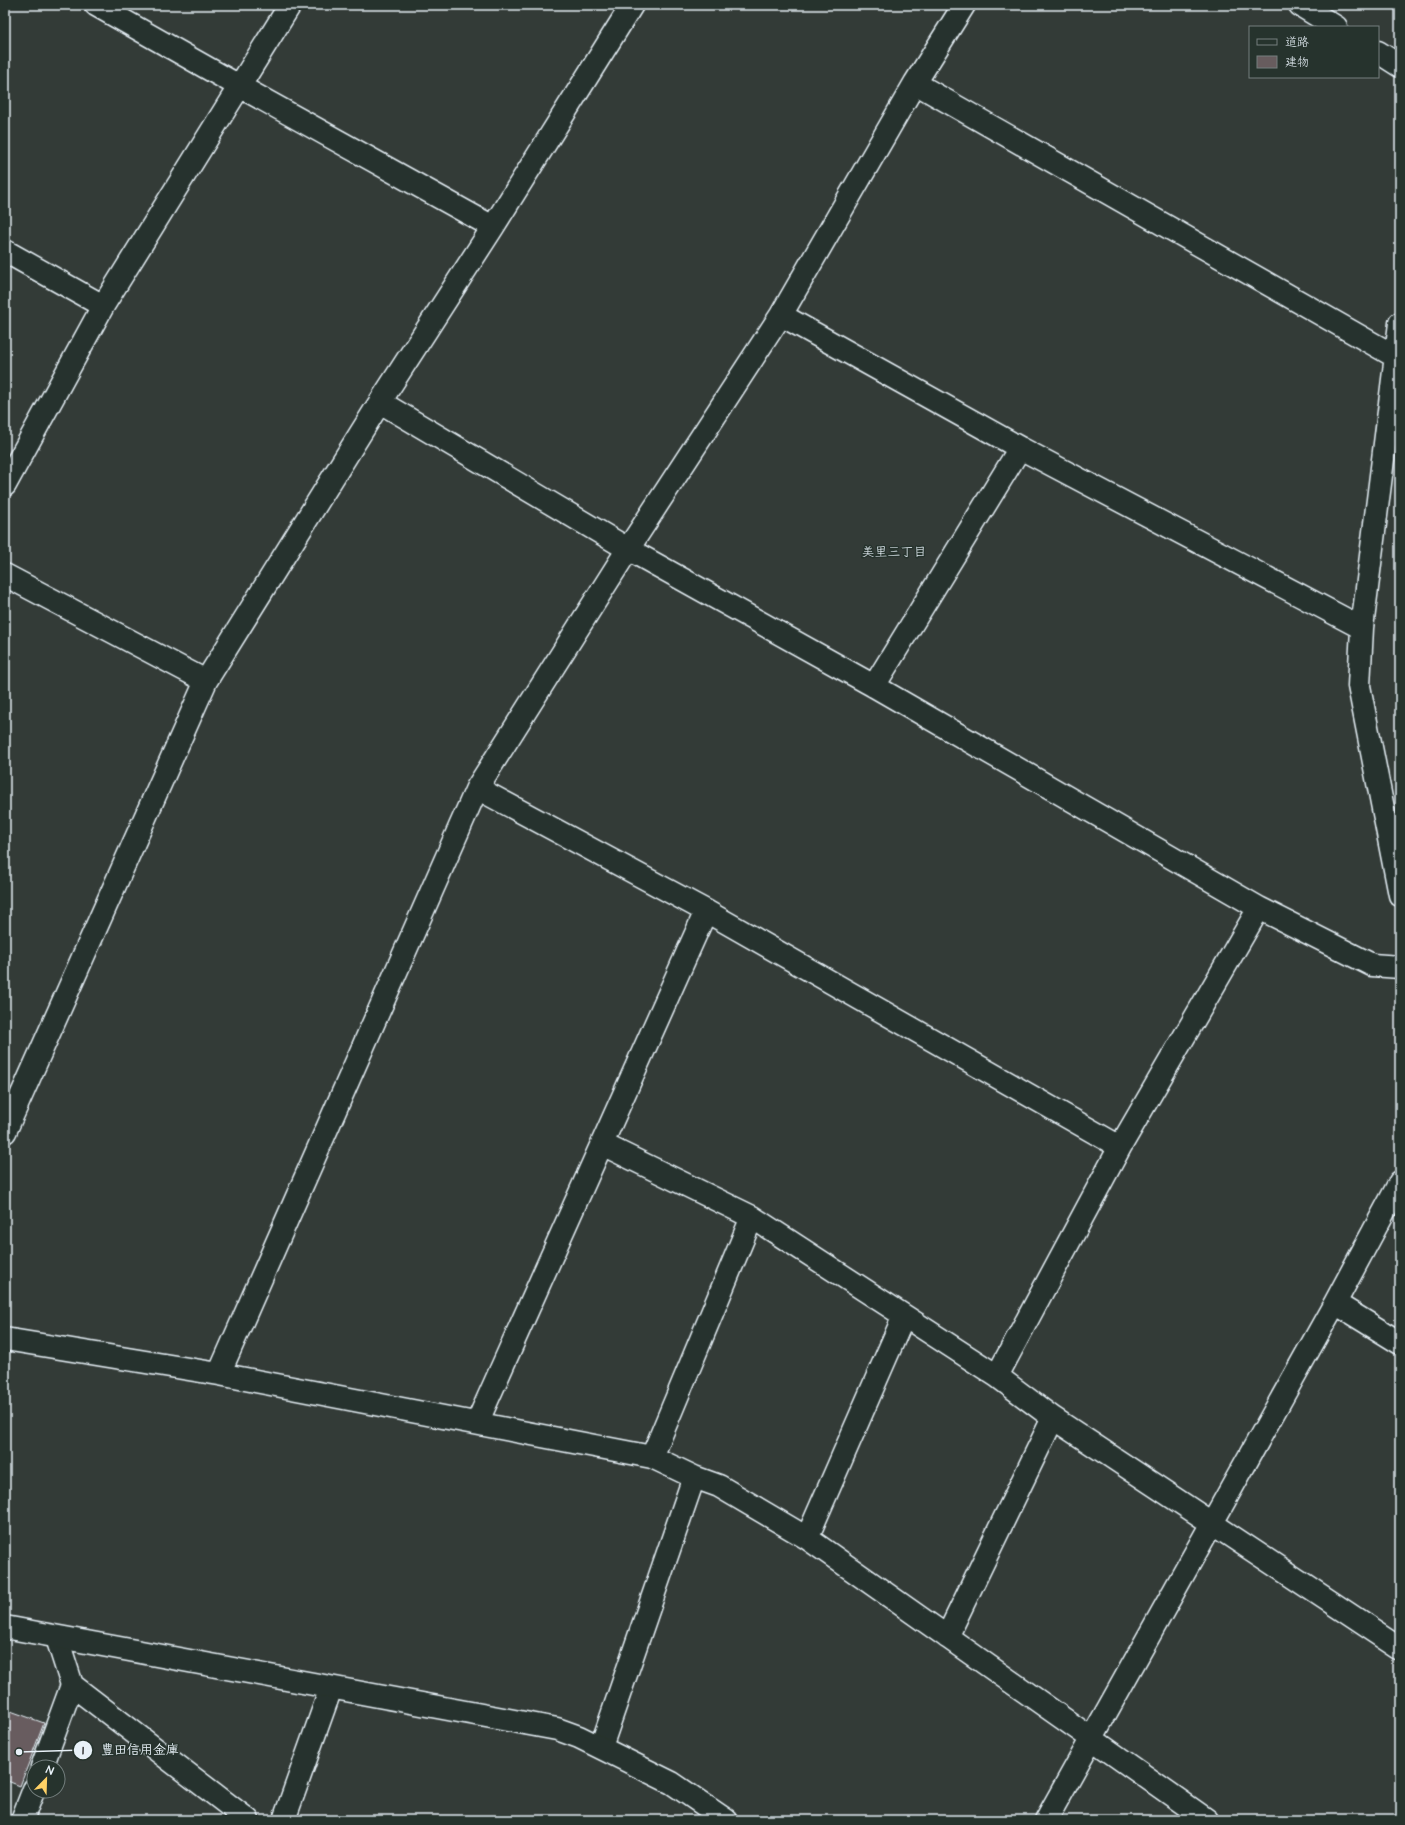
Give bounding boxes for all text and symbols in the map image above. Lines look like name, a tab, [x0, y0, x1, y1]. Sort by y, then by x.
legend	[1249, 26, 1379, 78]
text: 道路	[1285, 34, 1309, 51]
text: 建物	[1285, 54, 1309, 71]
district label: 美里三丁目	[861, 543, 927, 561]
callout: 豊田信用金庫	[73, 1737, 187, 1762]
text: 豊田信用金庫	[101, 1741, 179, 1759]
text: 1	[82, 1742, 84, 1759]
north arrow	[26, 1759, 66, 1799]
text: N	[44, 1762, 56, 1779]

